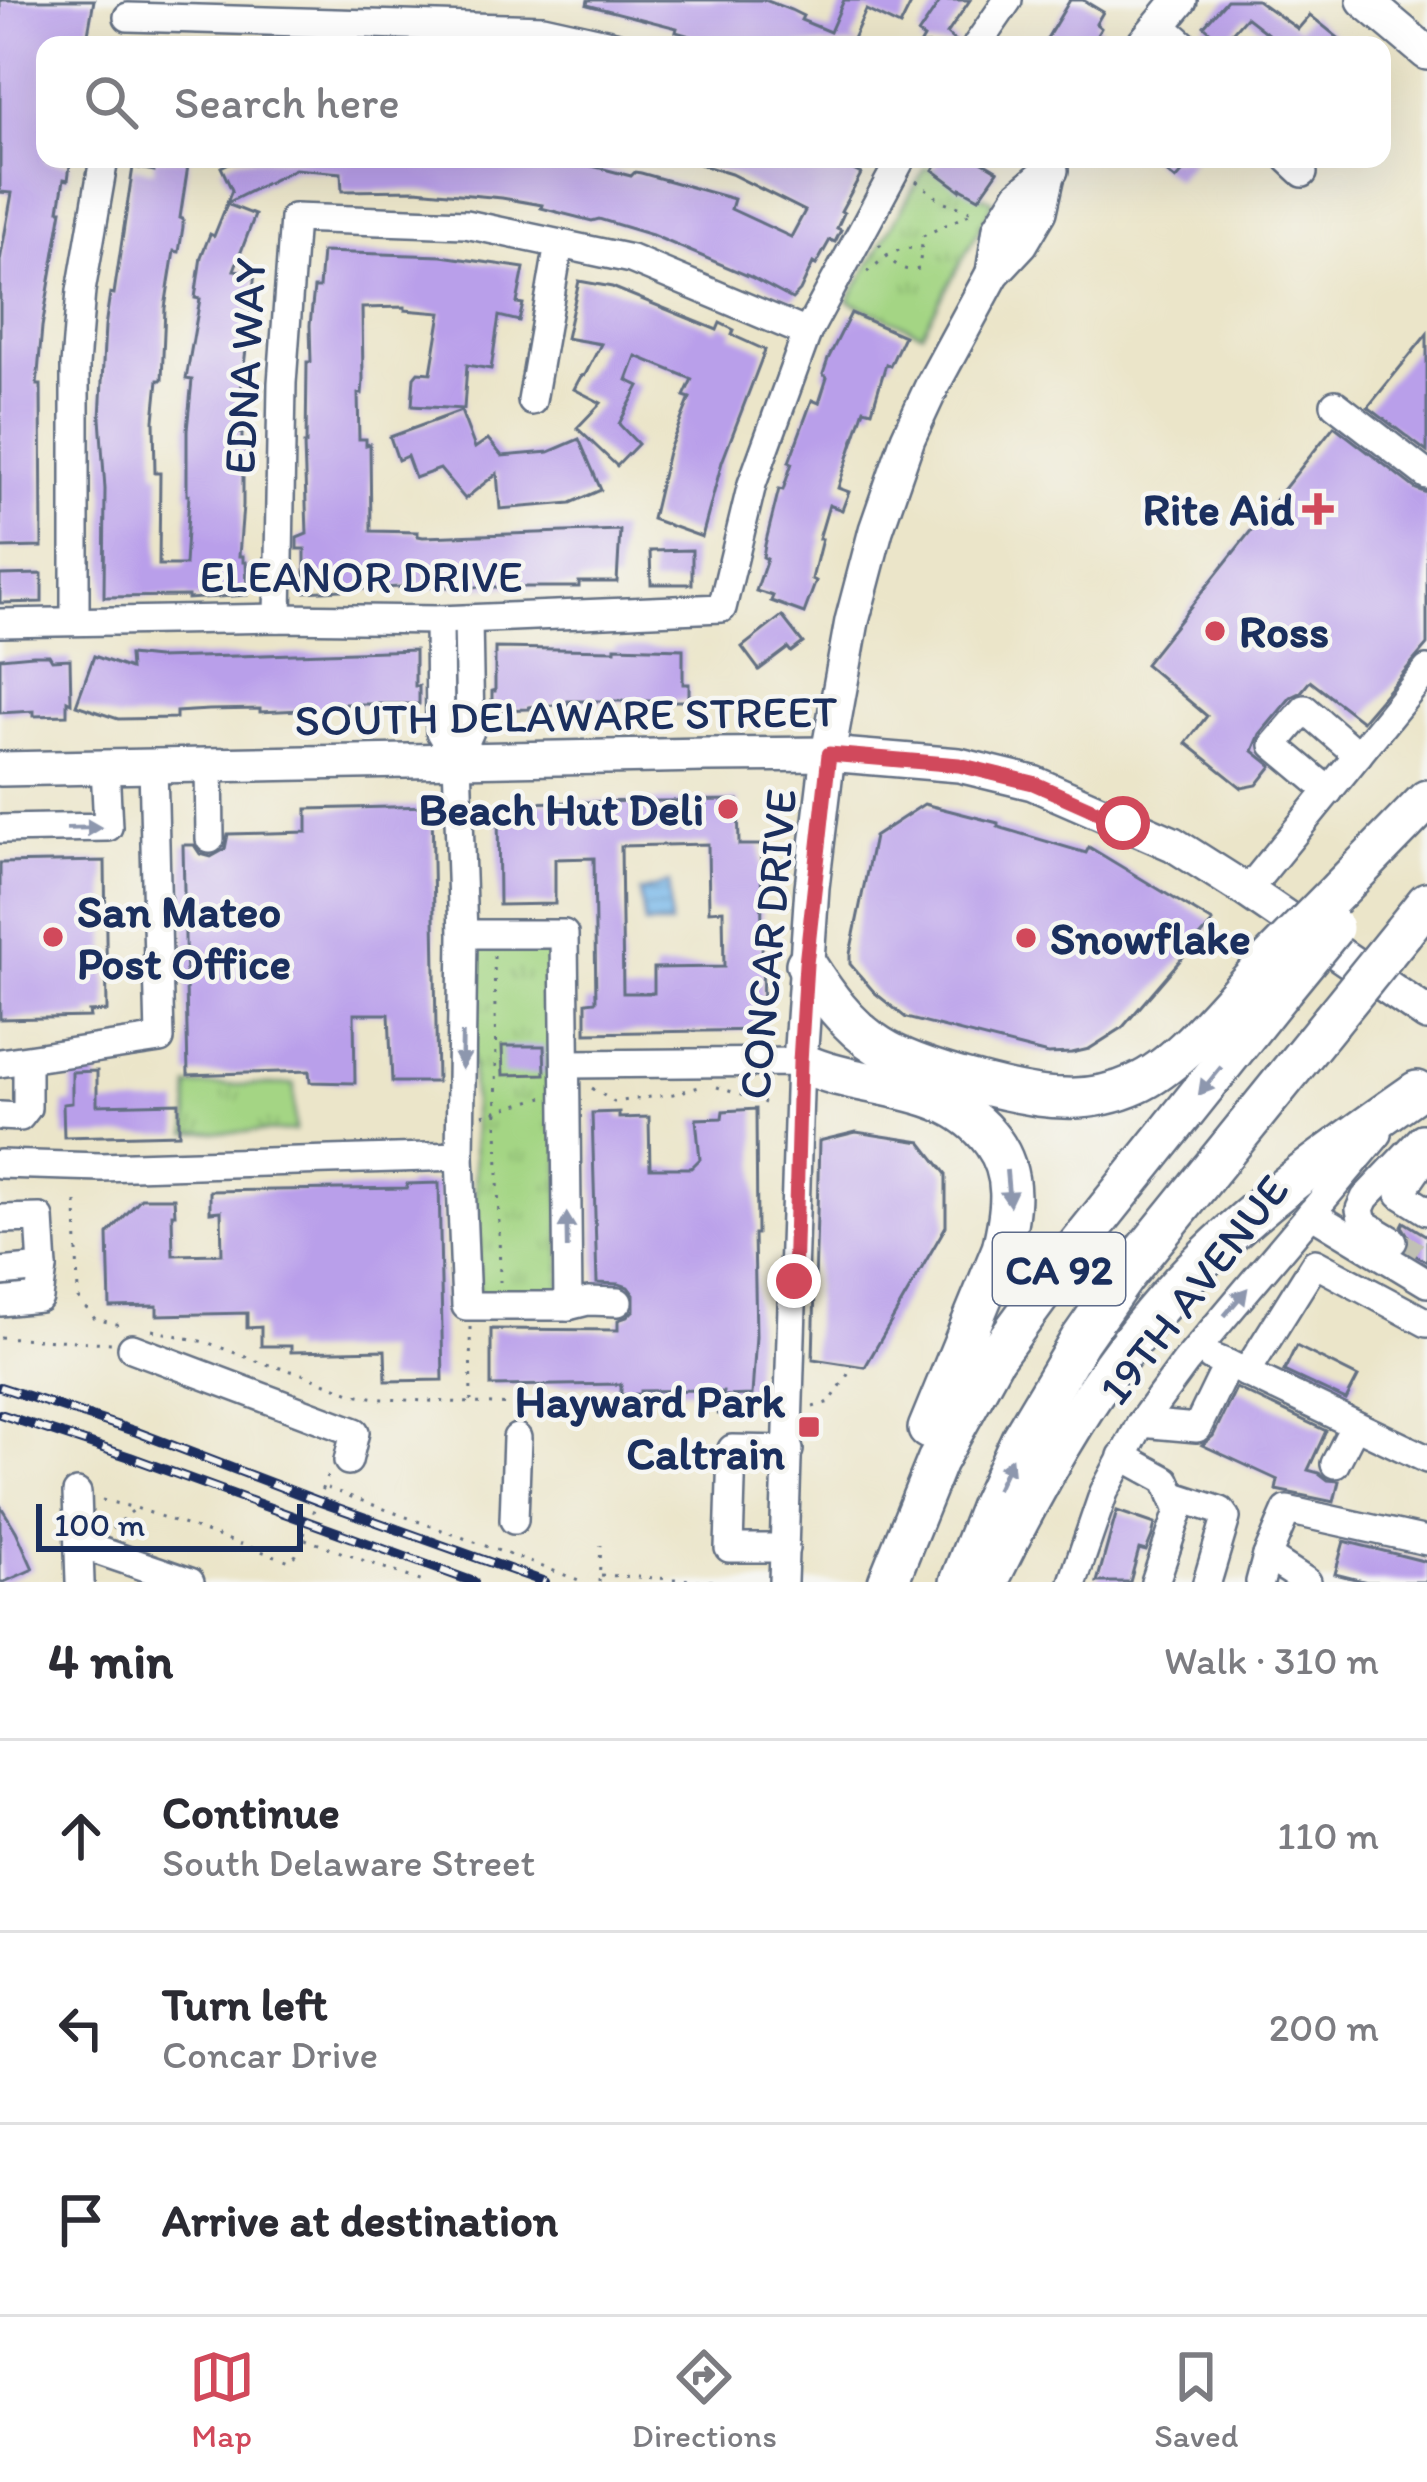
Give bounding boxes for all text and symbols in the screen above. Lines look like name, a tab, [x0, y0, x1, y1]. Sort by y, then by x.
search box	[36, 36, 1391, 168]
icon: search	[78, 69, 144, 135]
text: Search here	[174, 75, 400, 129]
street label: EDNA WAY	[211, 256, 277, 476]
place label: Rite Aid	[1143, 482, 1295, 536]
marker: Rite Aid	[1305, 496, 1331, 522]
street label: ELEANOR DRIVE	[199, 549, 523, 603]
place label: Ross	[1239, 604, 1329, 658]
marker: Ross	[1202, 618, 1228, 644]
street label: SOUTH DELAWARE STREET	[294, 683, 838, 747]
place label: Beach Hut Deli	[418, 782, 704, 836]
street label: CONCAR DRIVE	[727, 787, 807, 1101]
marker: Beach Hut Deli	[715, 796, 741, 822]
route start	[1096, 796, 1150, 850]
one-way arrow	[66, 818, 104, 838]
place label: San Mateo Post Office	[77, 884, 291, 990]
place label: Snowflake	[1050, 911, 1251, 965]
marker: San Mateo Post Office	[40, 924, 66, 950]
marker: Snowflake	[1013, 925, 1039, 951]
one-way arrow	[452, 1033, 471, 1071]
one-way arrow	[1198, 1065, 1223, 1096]
street label: 19TH AVENUE	[1087, 1163, 1299, 1415]
one-way arrow	[999, 1169, 1018, 1207]
one-way arrow	[557, 1211, 576, 1249]
road number: CA 92	[993, 1233, 1125, 1305]
route end	[767, 1254, 821, 1308]
one-way arrow	[1222, 1287, 1248, 1317]
place label: Hayward Park Caltrain	[515, 1374, 786, 1480]
marker: Hayward Park Caltrain	[796, 1414, 822, 1440]
one-way arrow	[994, 1456, 1014, 1491]
scale bar	[36, 1498, 303, 1551]
text: 100 m	[54, 1505, 145, 1544]
text: 4 min	[48, 1630, 173, 1691]
text: Walk · 310 m	[1164, 1637, 1379, 1684]
text: Continue	[162, 1785, 340, 1839]
icon: ahead	[48, 1803, 114, 1869]
text: 110 m	[1277, 1812, 1379, 1859]
text: South Delaware Street	[162, 1839, 535, 1886]
text: Turn left	[162, 1977, 328, 2031]
icon: left	[48, 1995, 114, 2061]
text: 200 m	[1269, 2004, 1379, 2051]
text: Concar Drive	[162, 2031, 378, 2078]
icon: arrive	[48, 2187, 114, 2253]
text: Arrive at destination	[162, 2193, 558, 2247]
tab: Map	[189, 2344, 255, 2455]
tab: Directions	[632, 2344, 777, 2455]
tab: Saved	[1154, 2344, 1238, 2455]

